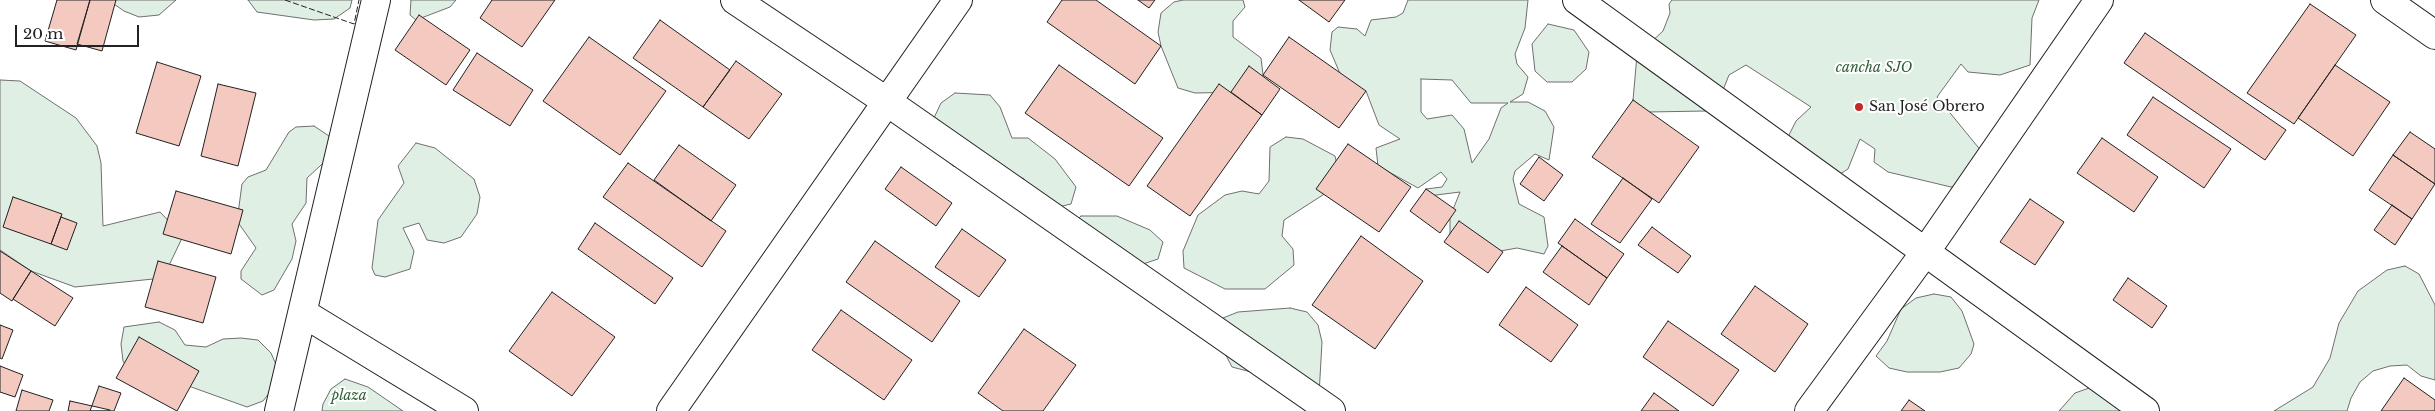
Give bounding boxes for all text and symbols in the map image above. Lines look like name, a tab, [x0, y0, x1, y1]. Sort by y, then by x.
scale bar	[18, 15, 141, 47]
text: 20 m	[23, 24, 63, 43]
park label: cancha SJO	[1836, 60, 1912, 76]
place label: San José Obrero	[1869, 99, 1985, 115]
marker: San José Obrero	[1853, 101, 1865, 113]
park label: plaza	[331, 388, 367, 404]

